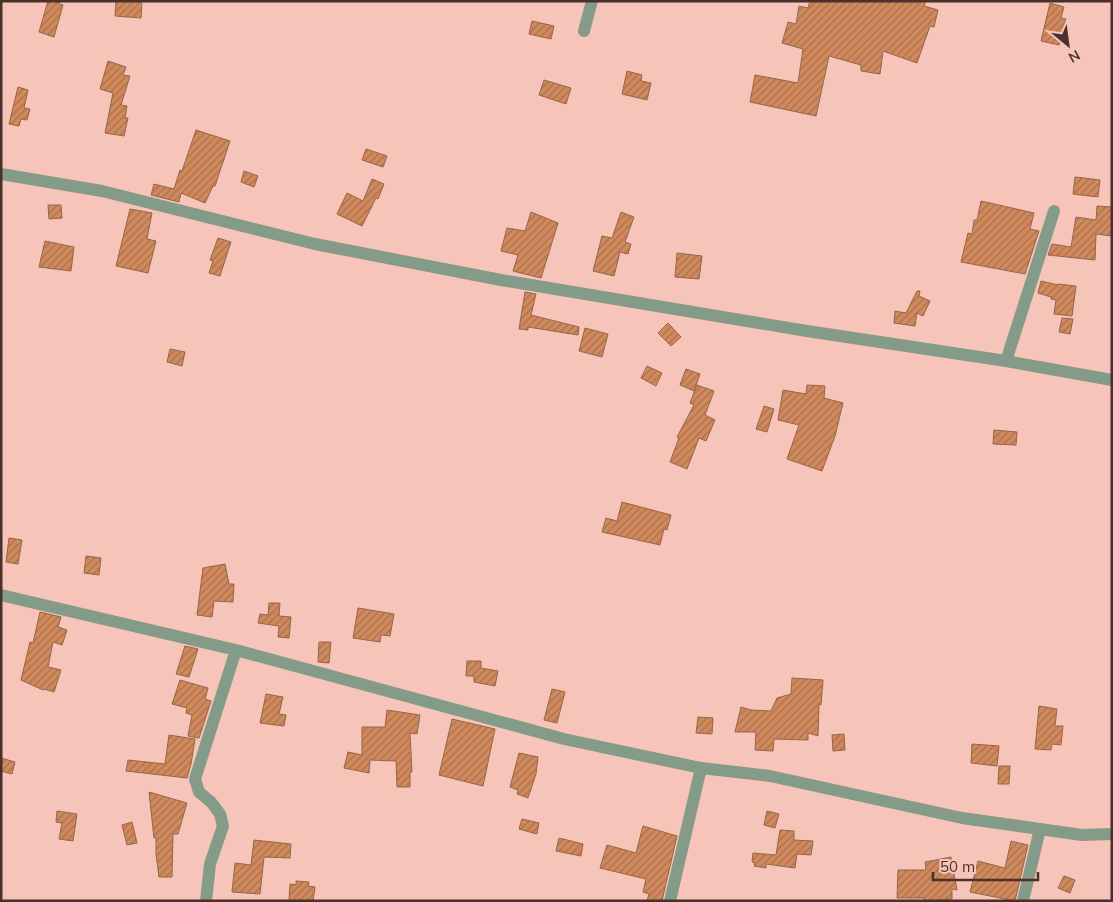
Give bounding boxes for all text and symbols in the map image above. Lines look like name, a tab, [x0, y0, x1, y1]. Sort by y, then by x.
north arrow	[1043, 20, 1093, 70]
text: N	[1065, 46, 1083, 67]
scale bar	[933, 850, 1038, 882]
text: 50 m	[940, 857, 975, 876]

